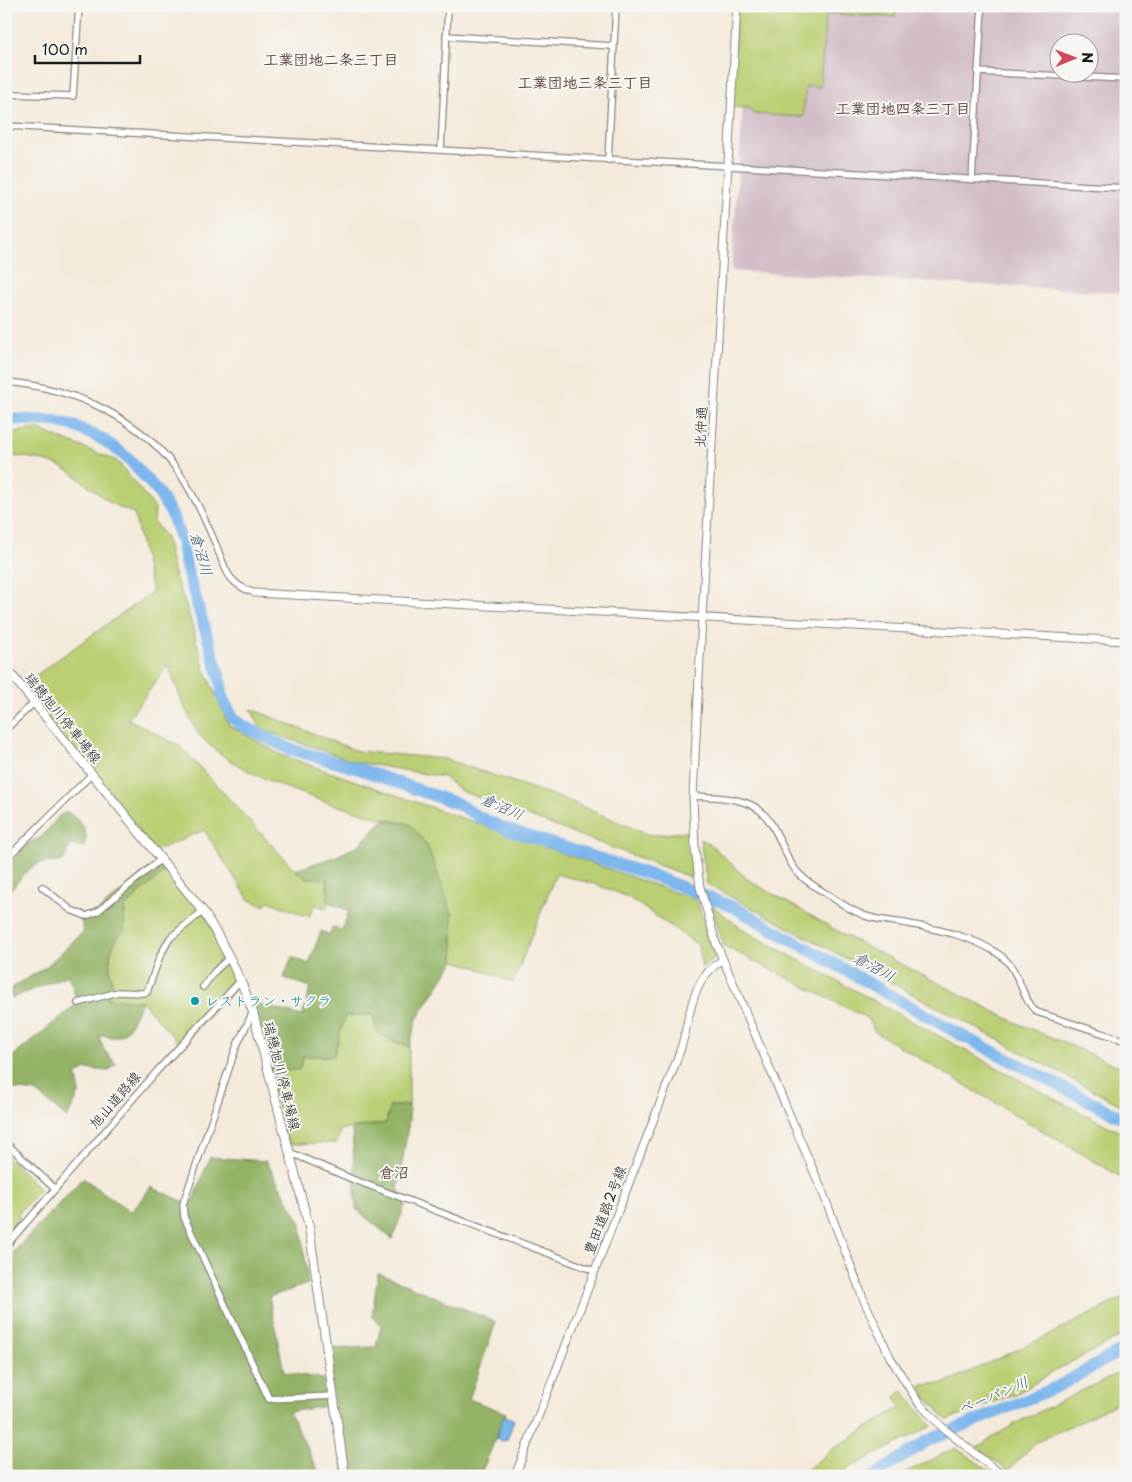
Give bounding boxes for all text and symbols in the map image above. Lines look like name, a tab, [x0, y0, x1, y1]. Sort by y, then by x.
scale bar	[35, 32, 140, 64]
north arrow	[1050, 32, 1100, 82]
text: 100 m	[42, 37, 88, 60]
district label: 工業団地二条三丁目	[263, 47, 399, 70]
text: N	[1077, 52, 1098, 63]
district label: 工業団地三条三丁目	[517, 70, 653, 93]
district label: 工業団地四条三丁目	[835, 96, 971, 119]
street label: 北仲通	[689, 405, 712, 448]
water label: 倉沼川	[185, 529, 220, 578]
street label: 瑞穂旭川停車場線	[20, 668, 107, 768]
water label: 倉沼川	[477, 786, 528, 825]
water label: 倉沼川	[849, 945, 900, 987]
place label: レストラン・サクラ	[205, 990, 332, 1011]
marker: レストラン・サクラ	[189, 995, 201, 1007]
street label: 瑞穂旭川停車場線	[259, 1019, 306, 1133]
street label: 旭山道路線	[84, 1066, 146, 1133]
district label: 倉沼	[379, 1160, 409, 1183]
street label: 豊田道路2号線	[578, 1162, 631, 1257]
water label: ペーパン川	[953, 1369, 1031, 1420]

